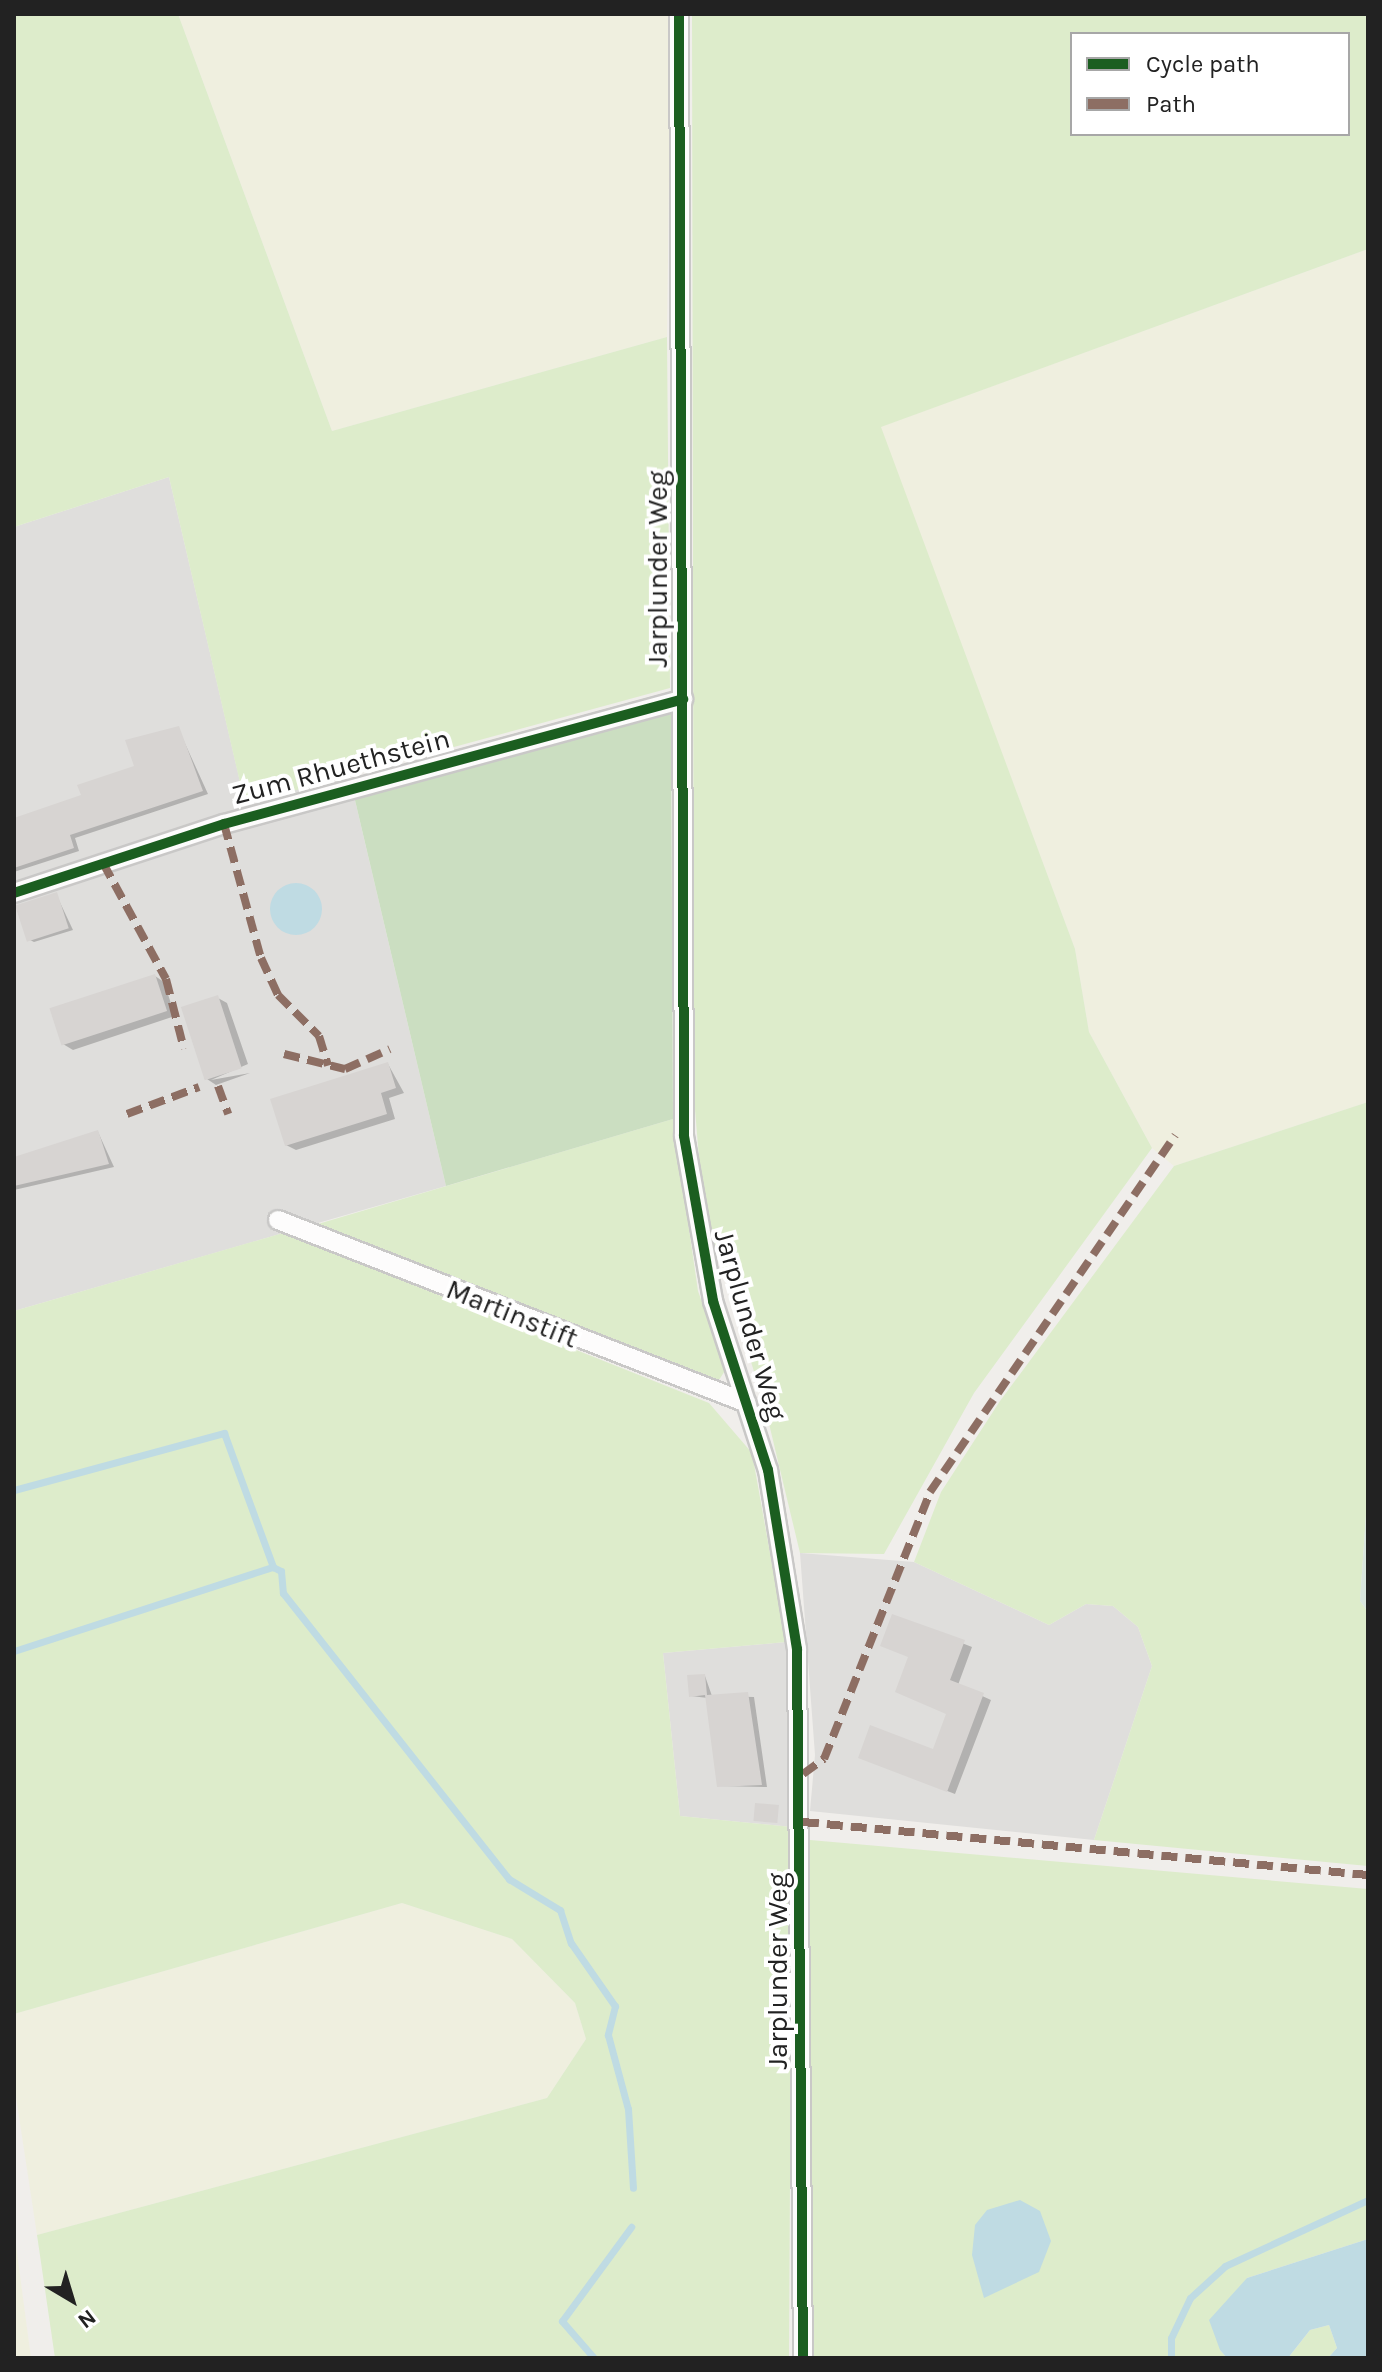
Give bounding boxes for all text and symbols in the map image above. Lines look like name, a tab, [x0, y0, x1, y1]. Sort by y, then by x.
legend	[1070, 32, 1350, 136]
text: Cycle path	[1146, 50, 1260, 78]
text: Path	[1146, 90, 1196, 118]
street label: Jarplunder Weg	[641, 471, 675, 667]
street label: Zum Rhuethstein	[228, 722, 454, 812]
street label: Jarplunder Weg	[707, 1226, 793, 1424]
street label: Martinstift	[441, 1272, 583, 1356]
street label: Jarplunder Weg	[761, 1873, 795, 2069]
north arrow	[32, 2260, 112, 2340]
text: N	[73, 2304, 101, 2334]

